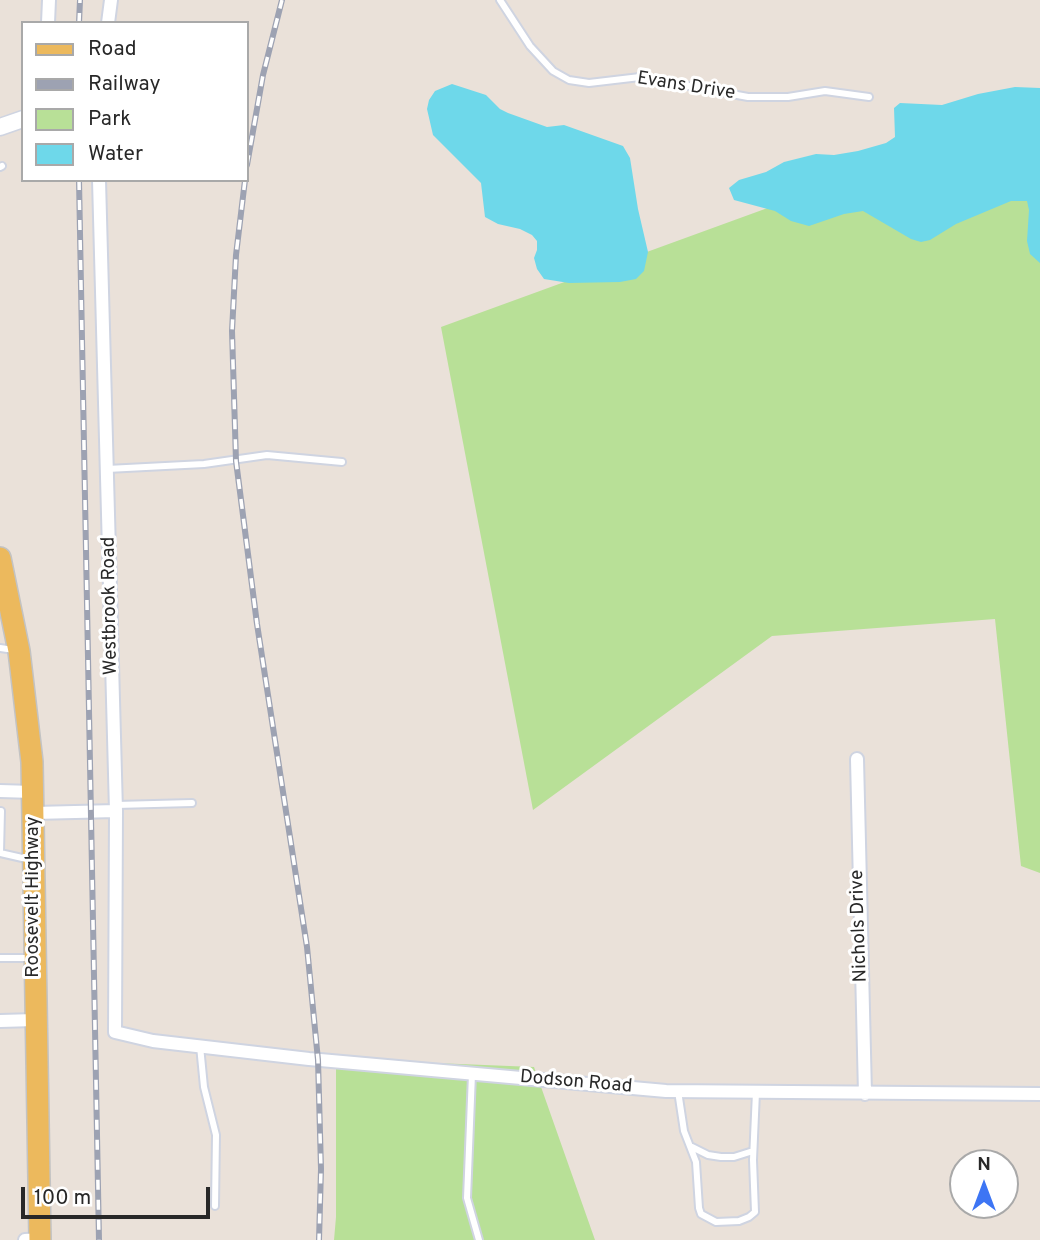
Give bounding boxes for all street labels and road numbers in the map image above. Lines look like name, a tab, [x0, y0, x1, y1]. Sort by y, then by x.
street label: Evans Drive	[635, 68, 737, 106]
street label: Westbrook Road	[98, 536, 124, 676]
street label: Roosevelt Highway	[23, 816, 45, 978]
street label: Nichols Drive	[847, 869, 873, 983]
street label: Dodson Road	[519, 1067, 633, 1099]

